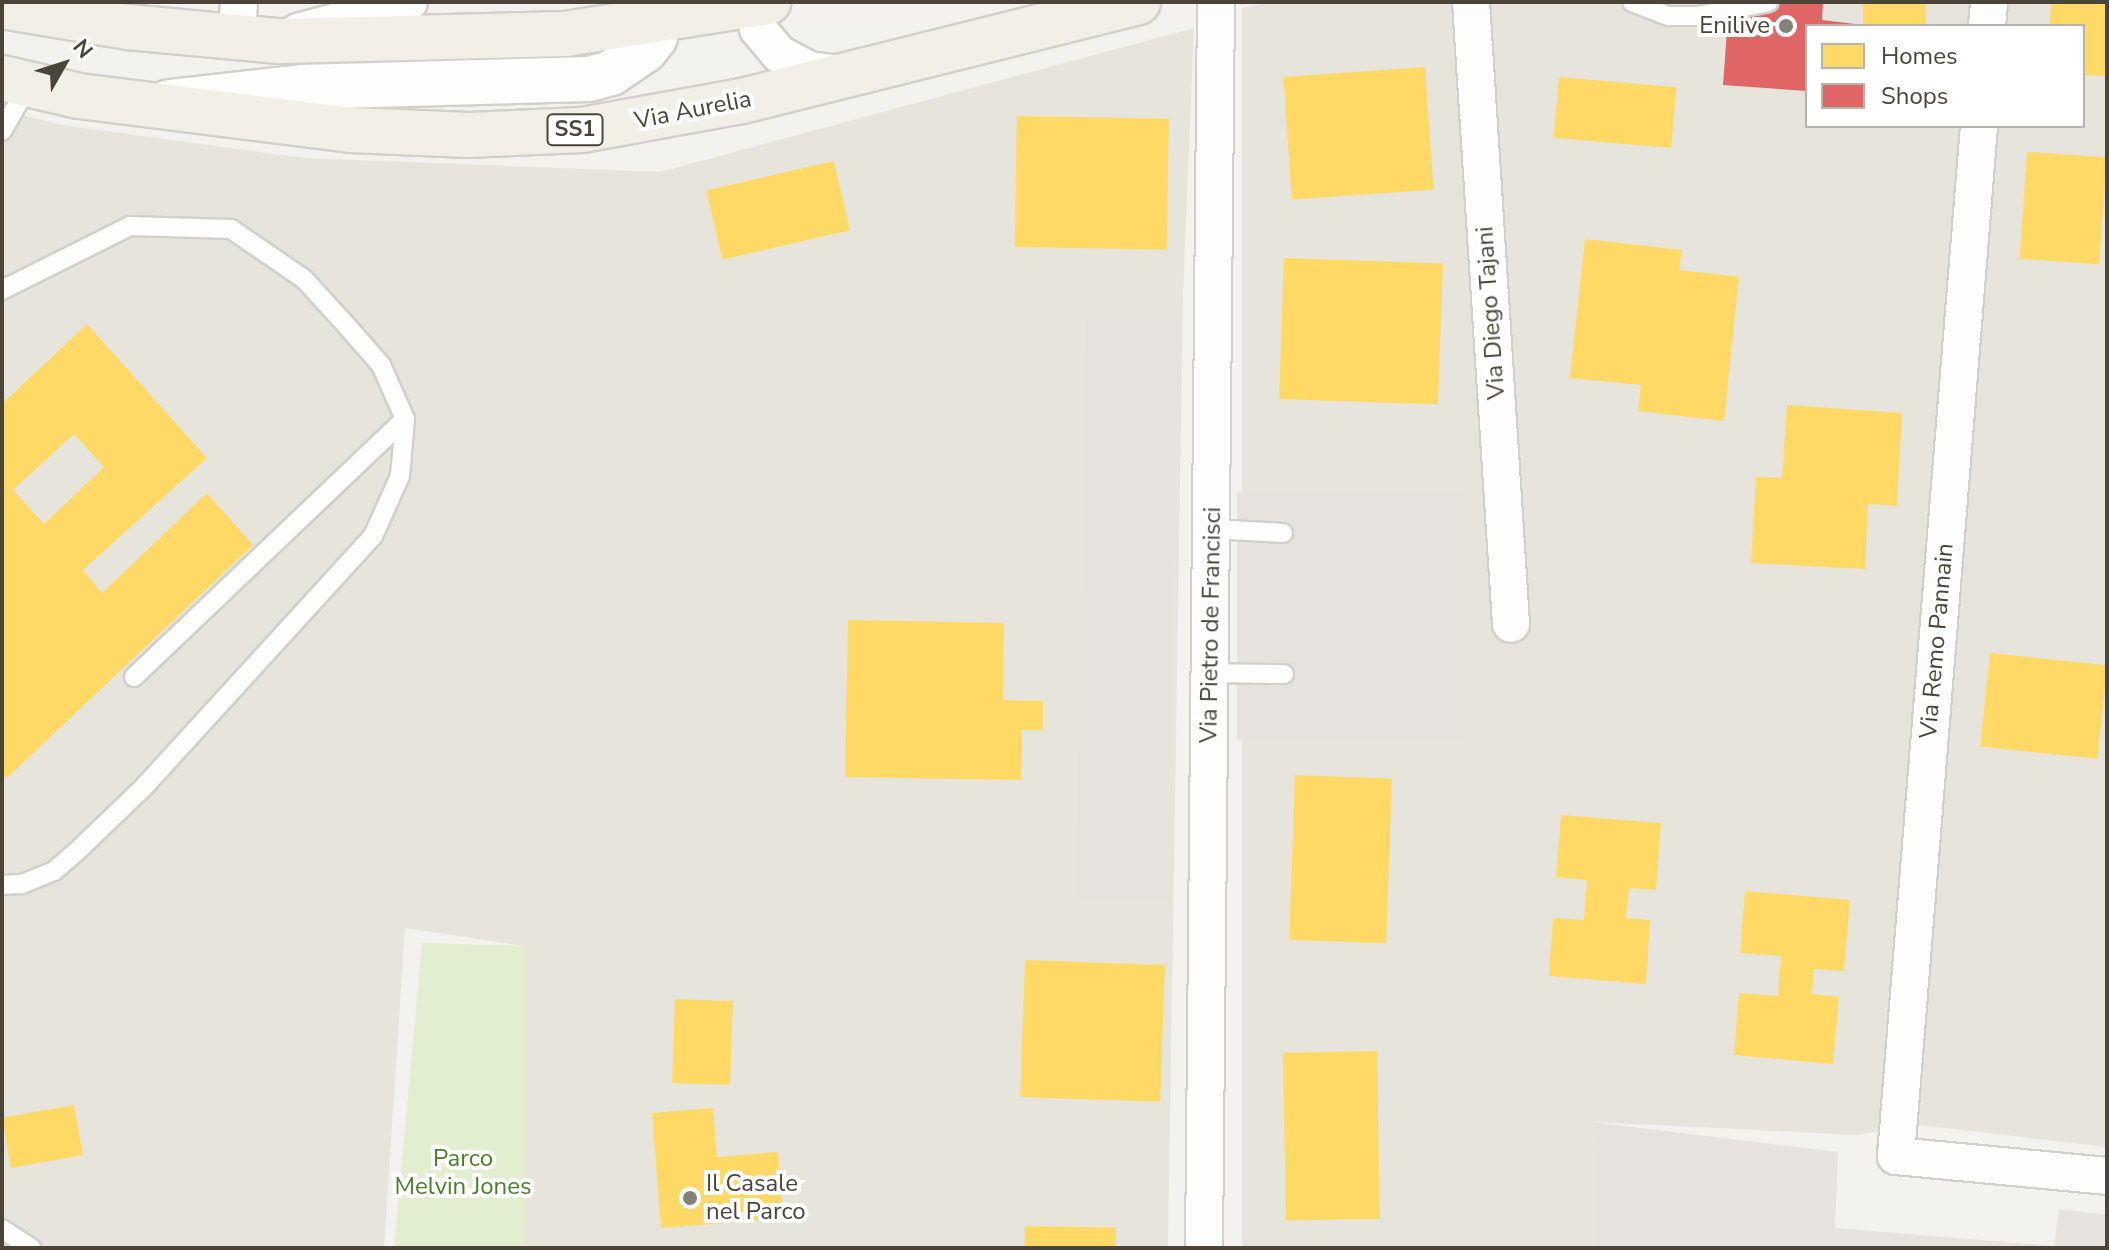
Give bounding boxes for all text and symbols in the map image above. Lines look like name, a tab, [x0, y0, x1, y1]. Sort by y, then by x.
place label: Enilive	[1699, 12, 1770, 40]
marker: Enilive	[1777, 17, 1795, 35]
north arrow	[24, 24, 104, 104]
legend	[1805, 24, 2085, 128]
text: N	[66, 33, 99, 65]
text: Homes	[1881, 40, 1957, 72]
text: Shops	[1881, 80, 1948, 112]
street label: Via Aurelia	[632, 85, 754, 135]
road number: SS1	[545, 112, 605, 148]
street label: Via Diego Tajani	[1471, 225, 1511, 401]
street label: Via Pietro de Francisci	[1195, 507, 1227, 743]
street label: Via Remo Pannain	[1914, 542, 1960, 740]
park label: Parco Melvin Jones	[395, 1145, 531, 1201]
place label: Il Casale nel Parco	[706, 1170, 806, 1226]
marker: Il Casale nel Parco	[681, 1189, 699, 1207]

